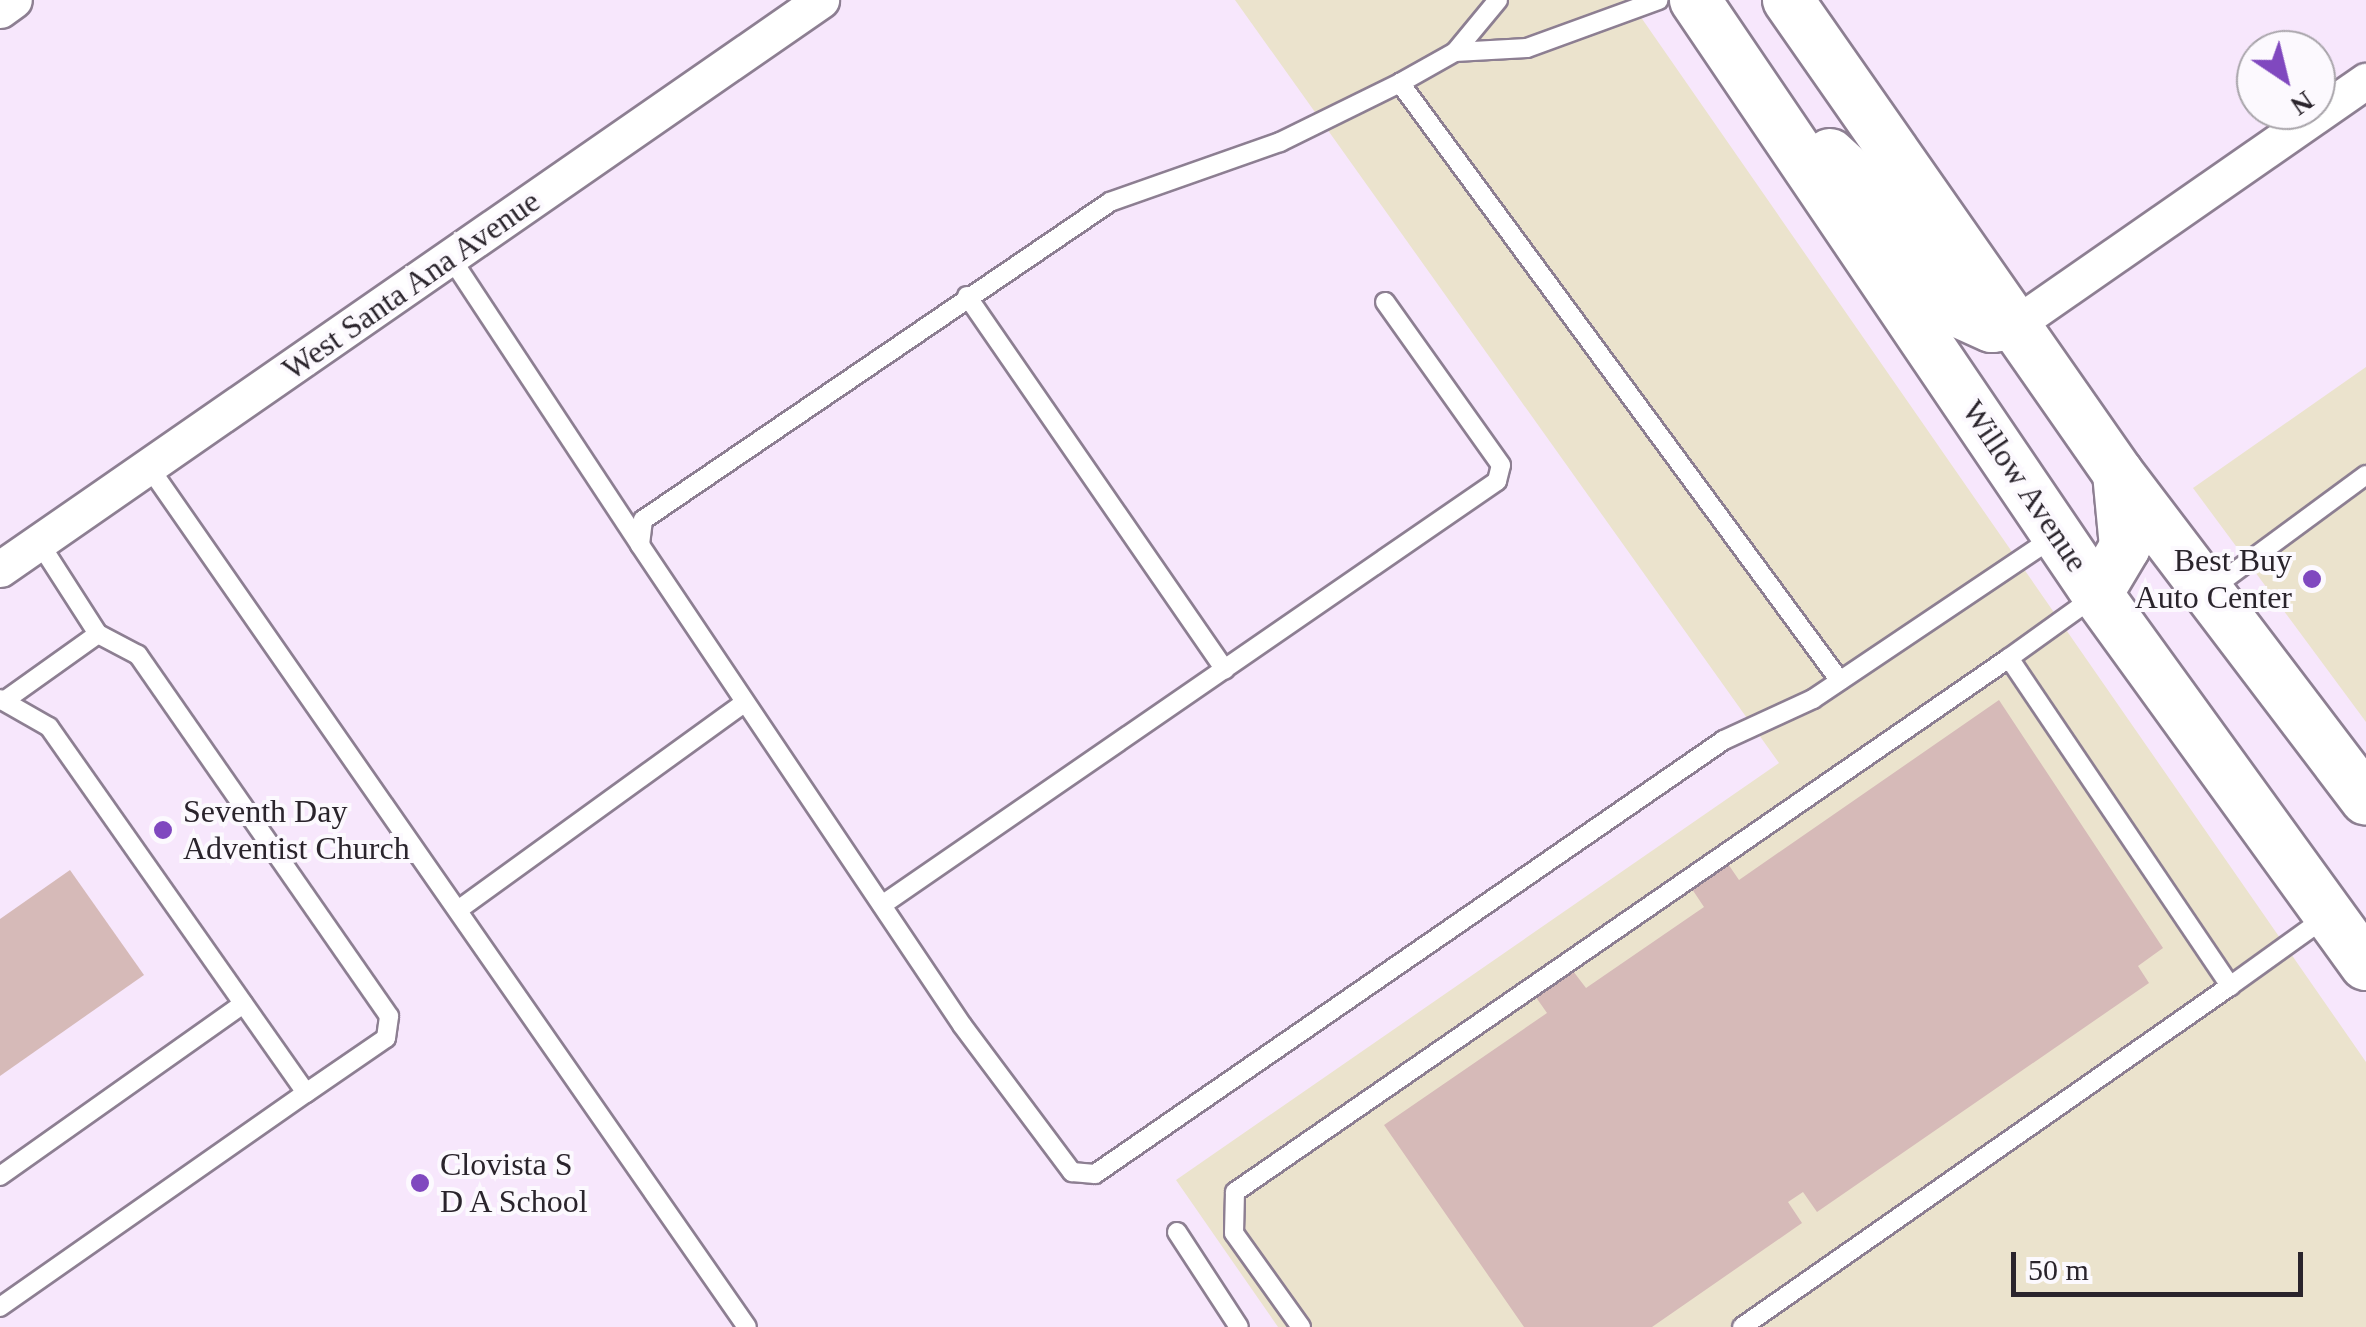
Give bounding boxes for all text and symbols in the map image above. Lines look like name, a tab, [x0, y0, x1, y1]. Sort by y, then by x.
north arrow	[2236, 30, 2336, 130]
text: N	[2285, 85, 2320, 122]
street label: West Santa Ana Avenue	[274, 181, 548, 389]
street label: Willow Avenue	[1953, 392, 2097, 580]
place label: Best Buy Auto Center	[2135, 542, 2292, 617]
marker: Best Buy Auto Center	[2301, 568, 2323, 590]
place label: Seventh Day Adventist Church	[183, 793, 410, 868]
marker: Seventh Day Adventist Church	[152, 819, 174, 841]
place label: Clovista S D A School	[440, 1146, 591, 1221]
marker: Clovista S D A School	[409, 1172, 431, 1194]
scale bar	[2016, 1232, 2308, 1294]
text: 50 m	[2028, 1253, 2089, 1286]

